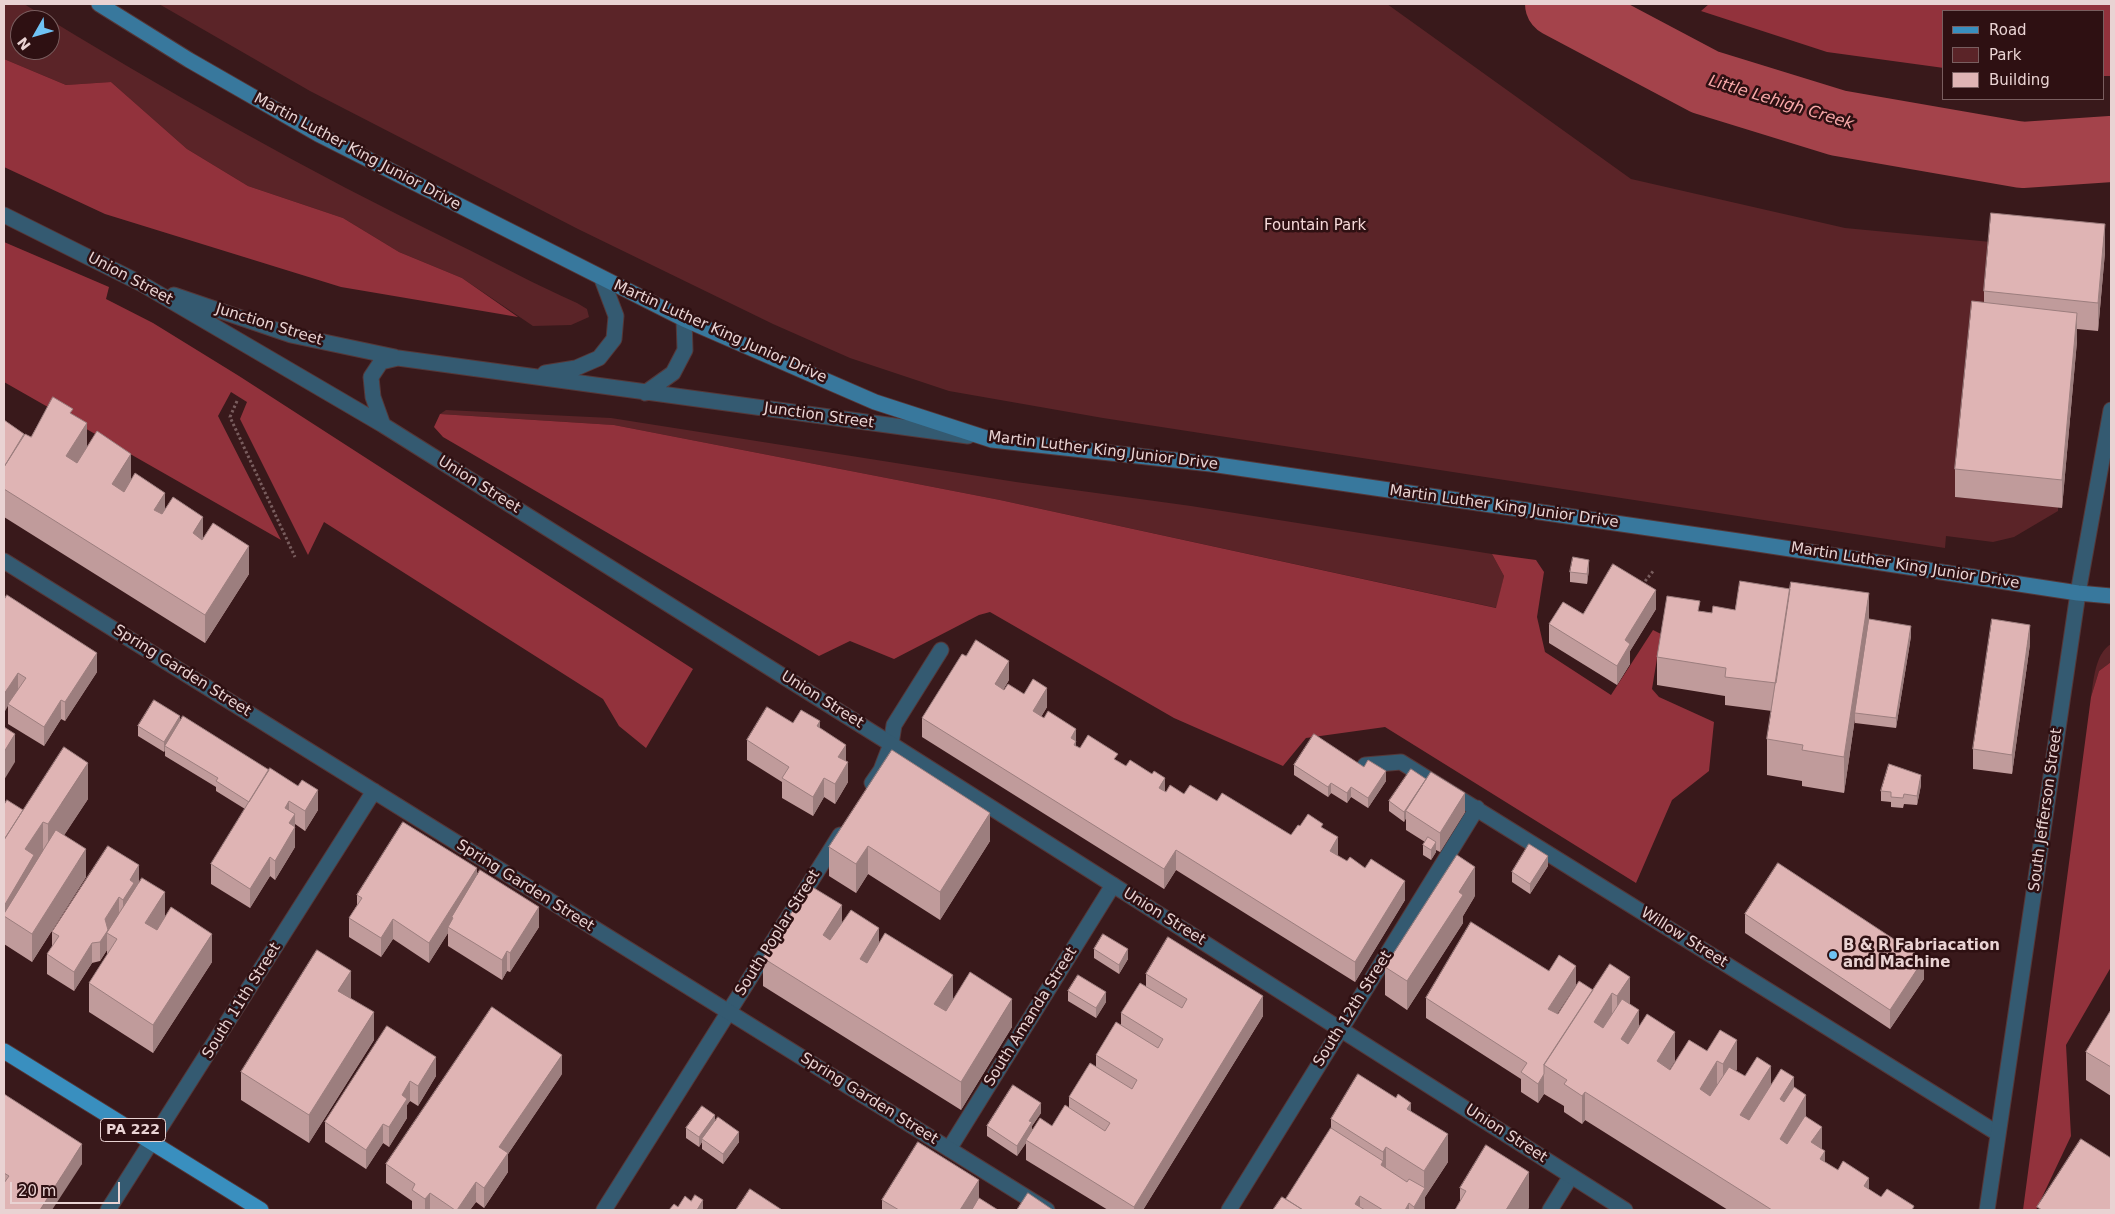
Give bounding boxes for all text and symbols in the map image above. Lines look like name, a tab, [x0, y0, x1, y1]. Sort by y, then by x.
north arrow	[10, 10, 60, 60]
legend	[1942, 10, 2105, 100]
text: Road	[1989, 21, 2027, 39]
text: N	[14, 34, 34, 53]
text: Park	[1989, 46, 2021, 64]
text: Building	[1989, 71, 2050, 89]
water label: Little Lehigh Creek	[1706, 72, 1856, 134]
street label: Martin Luther King Junior Drive	[251, 90, 463, 214]
park label: Fountain Park	[1264, 217, 1366, 235]
street label: Union Street	[84, 249, 176, 309]
street label: Martin Luther King Junior Drive	[611, 277, 829, 387]
street label: Junction Street	[213, 300, 325, 350]
street label: Junction Street	[763, 399, 875, 433]
street label: Martin Luther King Junior Drive	[987, 428, 1219, 474]
street label: Union Street	[435, 453, 523, 517]
street label: Martin Luther King Junior Drive	[1388, 482, 1620, 532]
street label: Martin Luther King Junior Drive	[1789, 539, 2021, 593]
street label: Spring Garden Street	[110, 621, 254, 721]
street label: Union Street	[778, 668, 866, 732]
street label: South Jefferson Street	[2026, 727, 2066, 893]
street label: Spring Garden Street	[453, 836, 597, 936]
street label: South Poplar Street	[732, 867, 824, 999]
street label: Union Street	[1120, 885, 1208, 949]
street label: Willow Street	[1637, 904, 1731, 972]
place label: B & R Fabriacation and Machine	[1843, 937, 2000, 972]
street label: South 11th Street	[199, 940, 285, 1062]
street label: South Amanda Street	[981, 944, 1081, 1090]
street label: South 12th Street	[1310, 948, 1396, 1070]
marker: B & R Fabriacation and Machine	[1827, 949, 1839, 961]
street label: Spring Garden Street	[797, 1049, 941, 1149]
street label: Union Street	[1462, 1101, 1550, 1167]
road number: PA 222	[100, 1118, 166, 1142]
scale bar	[12, 1172, 122, 1204]
text: 20 m	[18, 1182, 56, 1200]

